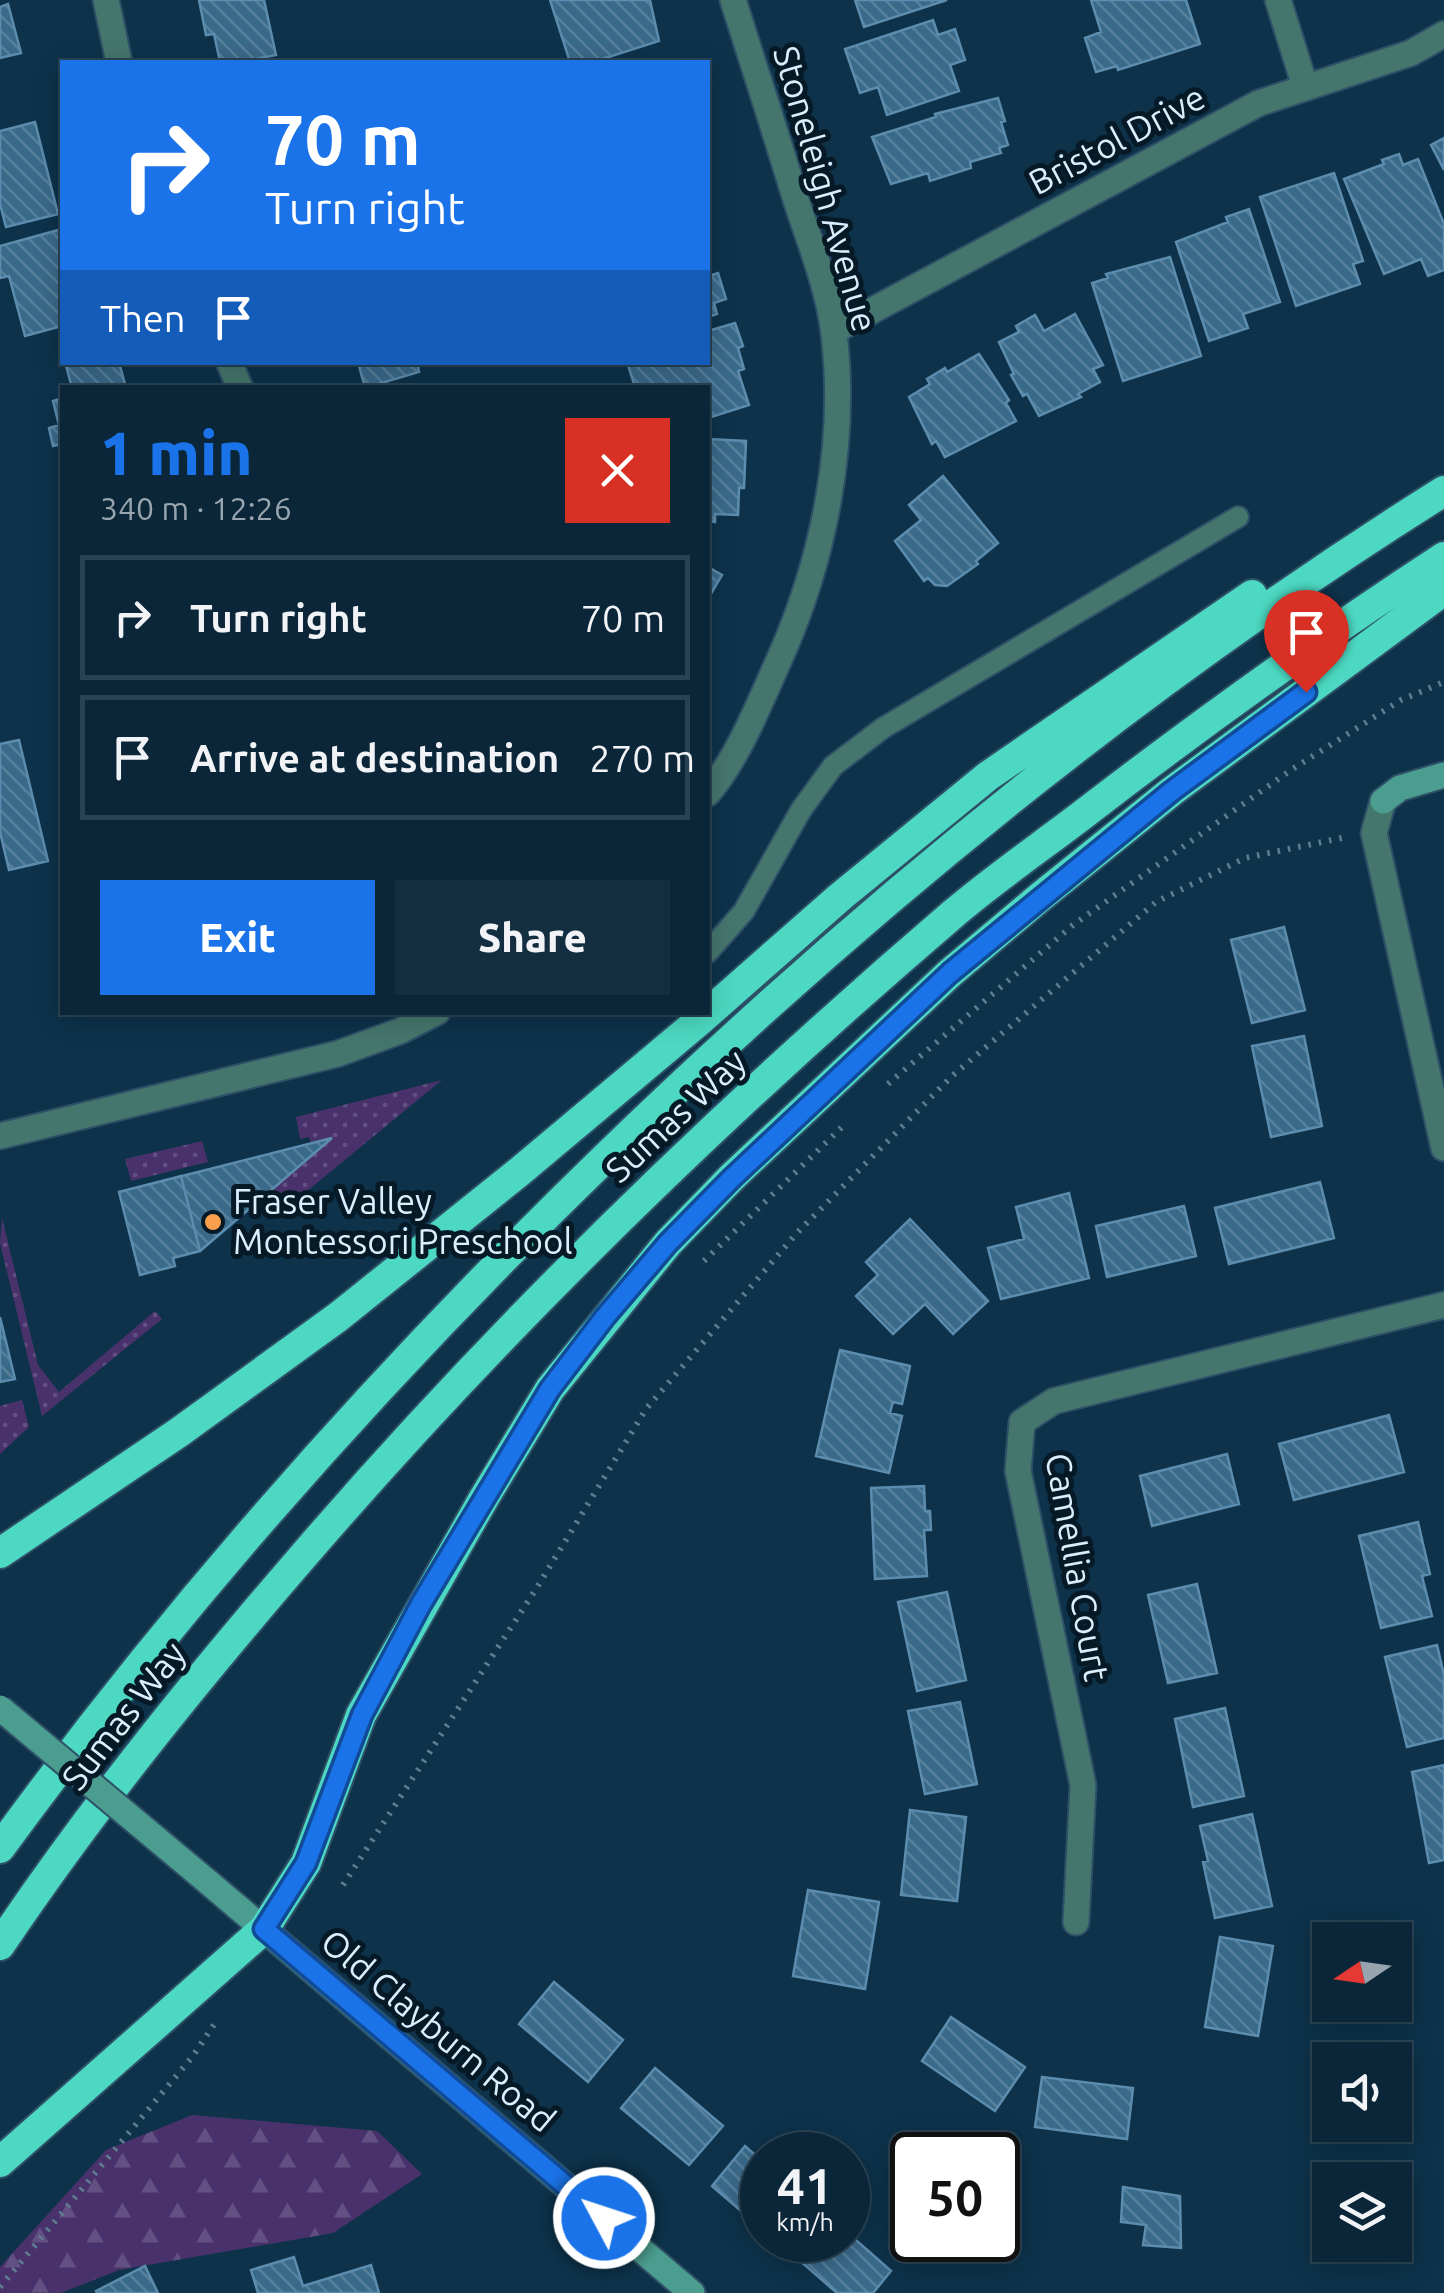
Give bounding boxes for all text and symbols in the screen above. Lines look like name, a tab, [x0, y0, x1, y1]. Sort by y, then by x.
street label: Stoneleigh Avenue	[766, 42, 886, 336]
street label: Bristol Drive	[1022, 76, 1211, 202]
icon: right	[100, 100, 230, 230]
text: 70 m	[265, 100, 421, 178]
text: Turn right	[265, 182, 465, 233]
icon: arrive	[206, 290, 261, 345]
text: Then	[100, 297, 186, 339]
button: close	[565, 418, 670, 523]
text: 1 min	[100, 419, 253, 486]
text: 340 m · 12:26	[100, 490, 292, 526]
icon: right	[105, 590, 160, 645]
pin	[1264, 590, 1349, 693]
text: Turn right	[190, 597, 367, 639]
text: 70 m	[581, 597, 665, 639]
icon: arrive	[1279, 605, 1334, 660]
icon: arrive	[105, 730, 160, 785]
text: Arrive at destination	[190, 737, 559, 779]
text: 270 m	[589, 737, 695, 779]
button: Exit	[100, 880, 375, 995]
button: Share	[395, 880, 670, 995]
street label: Sumas Way	[597, 1040, 753, 1190]
place label: Fraser Valley Montessori Preschool	[233, 1181, 573, 1261]
marker: Fraser Valley Montessori Preschool	[202, 1211, 224, 1233]
street label: Camellia Court	[1038, 1450, 1118, 1684]
street label: Sumas Way	[53, 1634, 193, 1797]
street label: Old Clayburn Road	[314, 1921, 564, 2140]
north arrow	[1312, 1922, 1412, 2022]
map controls	[1312, 1922, 1412, 2262]
button: sound	[1312, 2042, 1412, 2142]
speed limit sign: 50	[890, 2132, 1020, 2262]
text: 41	[777, 2157, 833, 2213]
button: layers	[1312, 2162, 1412, 2262]
position arrow	[552, 2166, 656, 2270]
text: km/h	[776, 2208, 834, 2236]

